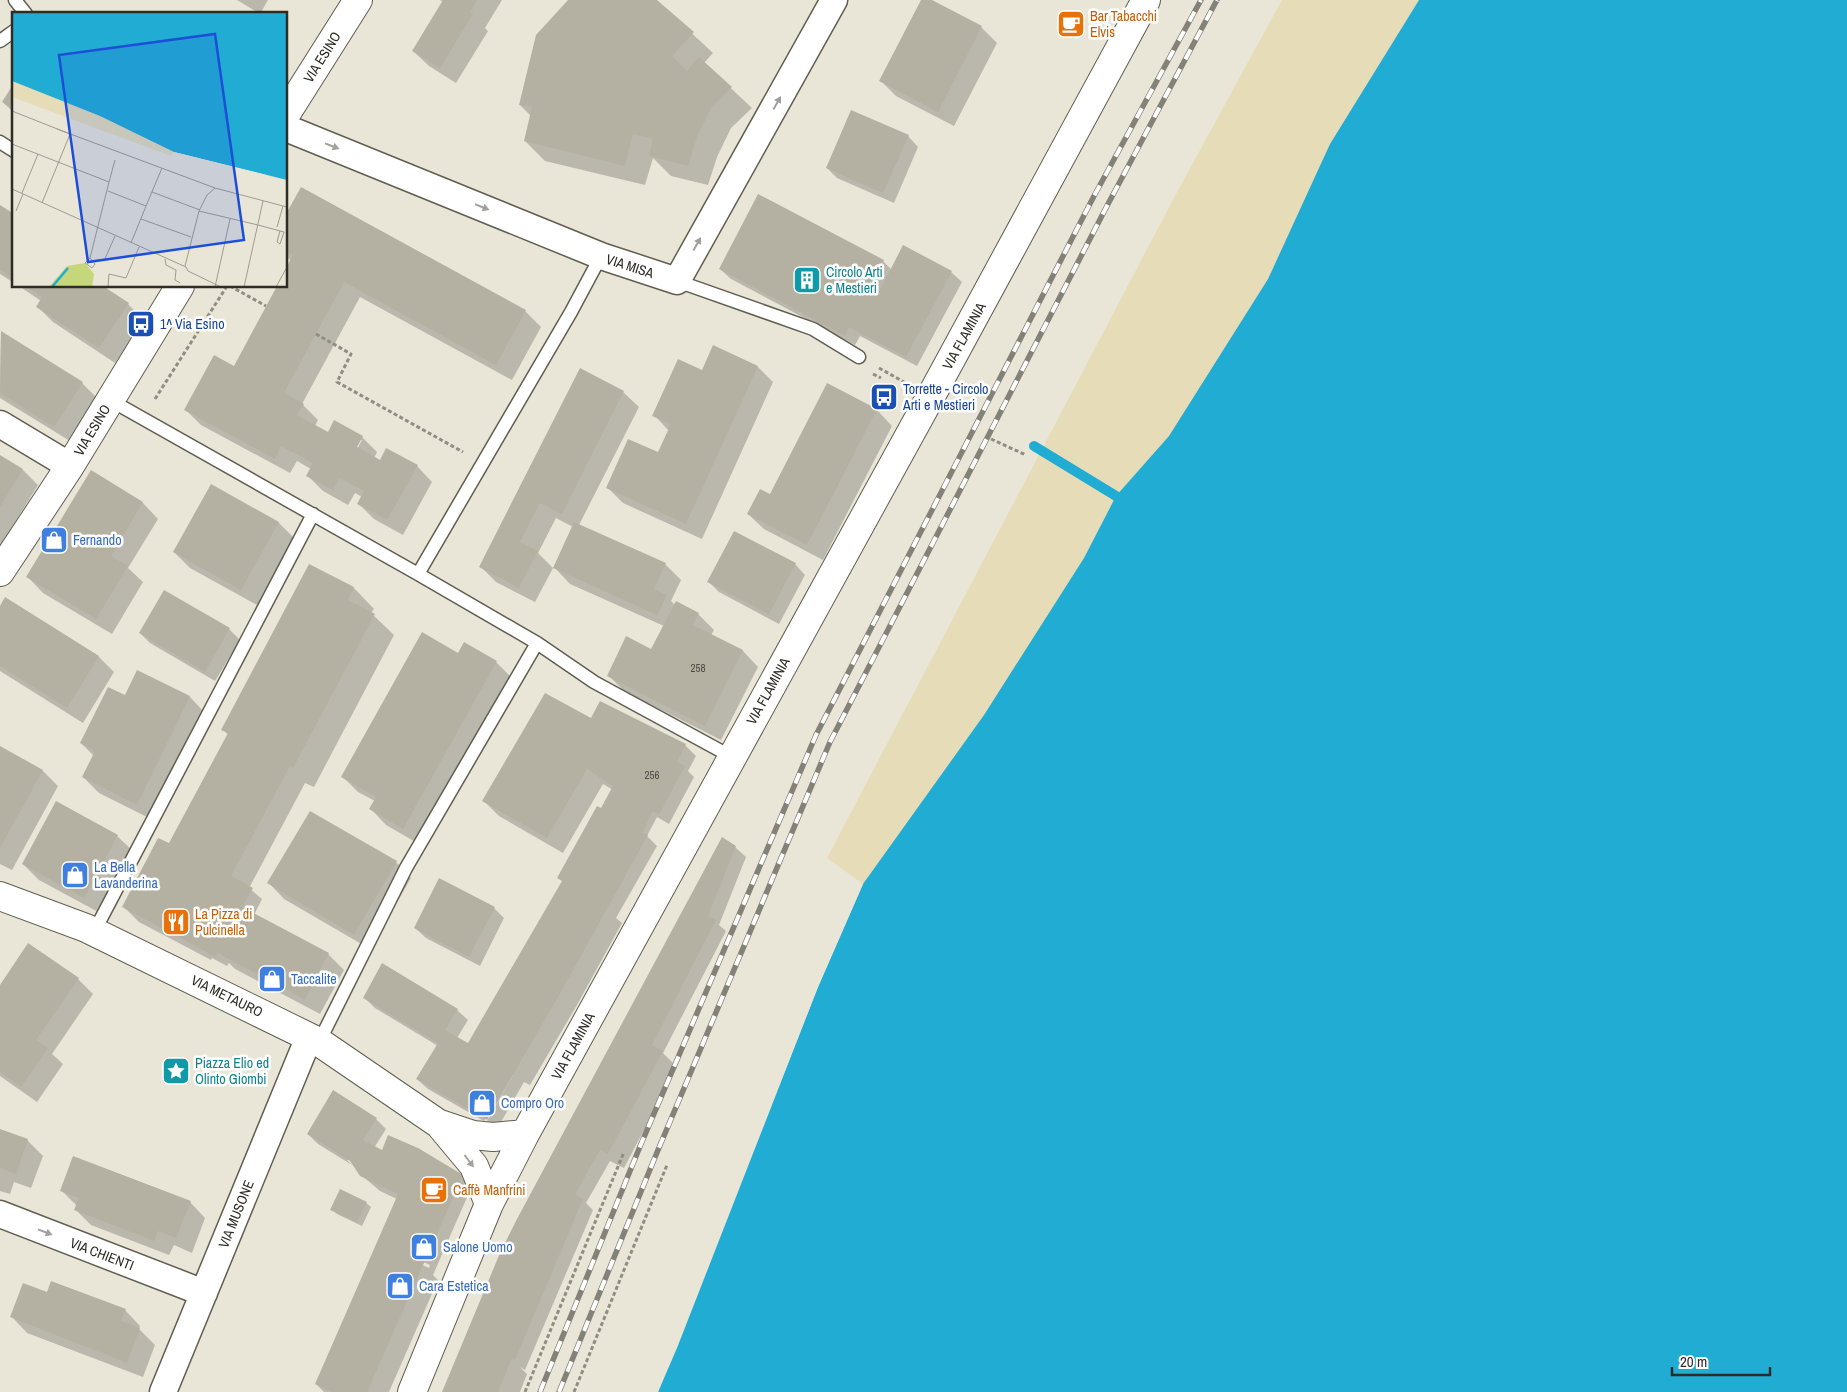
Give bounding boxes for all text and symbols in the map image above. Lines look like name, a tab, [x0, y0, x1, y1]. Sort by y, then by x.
place label: Bar Tabacchi Elvis	[1090, 7, 1157, 41]
cafe icon: Bar Tabacchi Elvis	[1056, 9, 1086, 39]
inset map	[12, 12, 288, 288]
street label: VIA ESINO	[299, 28, 345, 86]
one-way arrow	[773, 95, 781, 110]
one-way arrow	[325, 142, 340, 150]
one-way arrow	[475, 204, 489, 212]
one-way arrow	[693, 238, 702, 251]
street label: VIA MISA	[604, 250, 656, 282]
place label: Circolo Arti e Mestieri	[826, 263, 883, 297]
building icon: Circolo Arti e Mestieri	[792, 265, 822, 295]
street label: VIA FLAMINIA	[938, 299, 990, 373]
bus stop icon: 1^ Via Esino	[126, 309, 156, 339]
place label: 1^ Via Esino	[160, 315, 225, 333]
place label: Torrette - Circolo Arti e Mestieri	[902, 380, 988, 414]
bus stop icon: Torrette - Circolo Arti e Mestieri	[869, 382, 899, 412]
street label: VIA ESINO	[70, 401, 114, 459]
shop icon: Fernando	[39, 525, 69, 555]
place label: Fernando	[73, 531, 122, 549]
street label: VIA FLAMINIA	[742, 654, 794, 728]
house number: 258	[690, 661, 706, 675]
house number: 256	[644, 768, 660, 782]
place label: La Bella Lavanderina	[94, 858, 158, 892]
shop icon: La Bella Lavanderina	[60, 860, 90, 890]
place label: La Pizza di Pulcinella	[195, 905, 252, 939]
restaurant icon: La Pizza di Pulcinella	[161, 907, 191, 937]
shop icon: Taccalite	[257, 964, 287, 994]
place label: Taccalite	[291, 970, 337, 988]
street label: VIA METAURO	[188, 971, 266, 1021]
street label: VIA FLAMINIA	[547, 1009, 599, 1083]
place label: Piazza Elio ed Olinto Giombi	[195, 1054, 269, 1088]
place icon: Piazza Elio ed Olinto Giombi	[161, 1056, 191, 1086]
shop icon: Compro Oro	[467, 1088, 497, 1118]
place label: Compro Oro	[501, 1094, 564, 1112]
one-way arrow	[464, 1154, 475, 1167]
cafe icon: Caffè Manfrini	[419, 1175, 449, 1205]
street label: VIA MUSONE	[214, 1177, 258, 1251]
place label: Caffè Manfrini	[453, 1181, 526, 1199]
one-way arrow	[38, 1228, 53, 1236]
shop icon: Salone Uomo	[409, 1232, 439, 1262]
street label: VIA CHIENTI	[67, 1234, 137, 1274]
place label: Salone Uomo	[443, 1238, 513, 1256]
shop icon: Cara Estetica	[385, 1271, 415, 1301]
place label: Cara Estetica	[419, 1277, 489, 1295]
scale bar	[1672, 1344, 1770, 1376]
text: 20 m	[1680, 1351, 1707, 1372]

